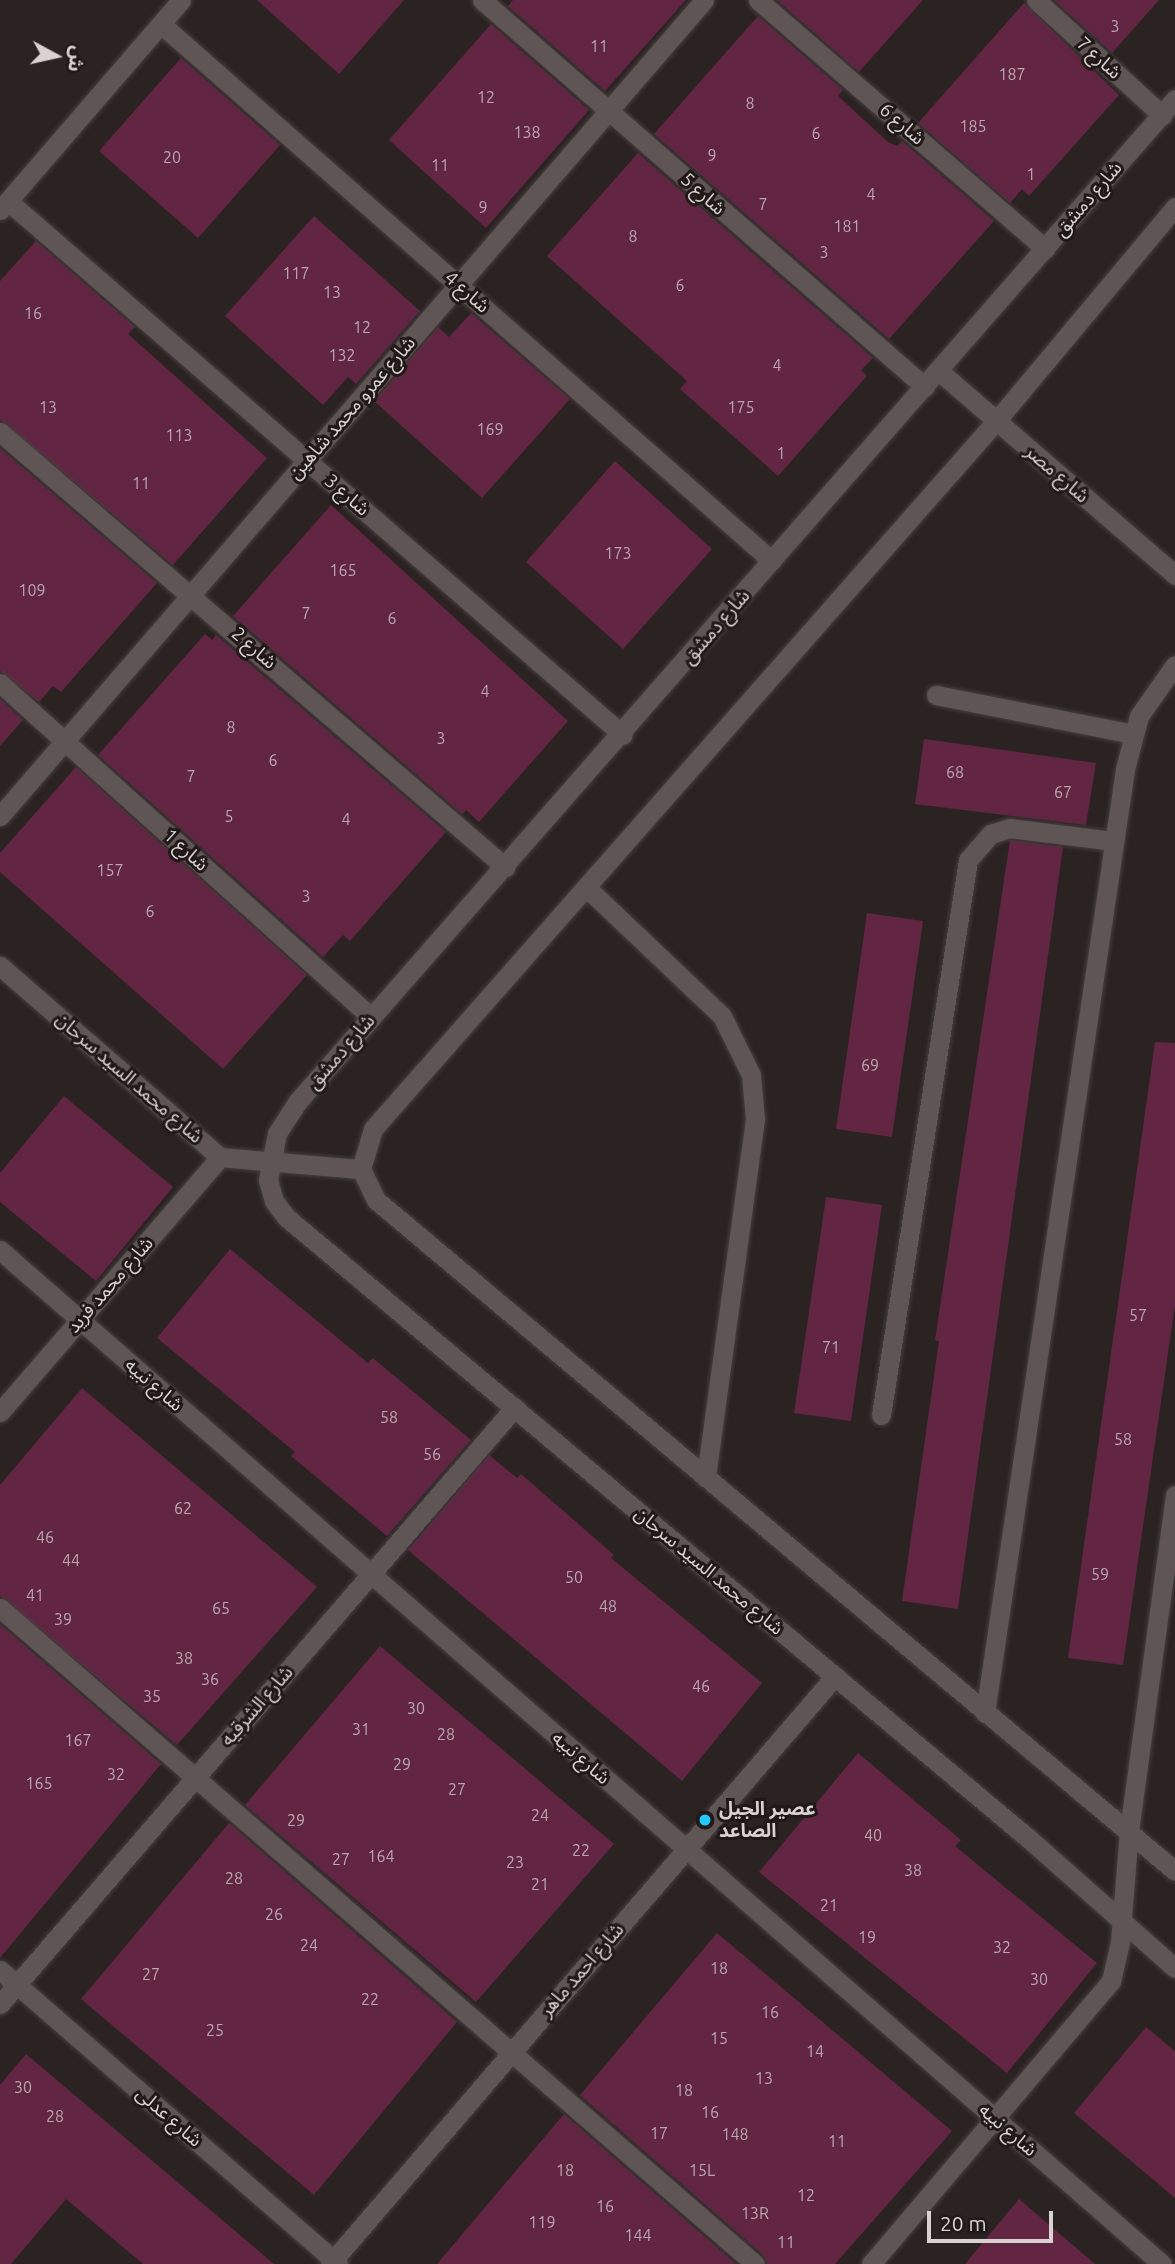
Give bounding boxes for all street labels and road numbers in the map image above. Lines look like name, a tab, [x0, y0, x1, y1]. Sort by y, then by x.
street label: شارع 7	[1072, 32, 1126, 84]
street label: شارع 6	[875, 98, 929, 150]
street label: شارع دمشق	[1049, 157, 1127, 241]
street label: شارع 5	[676, 168, 730, 220]
street label: شارع 4	[440, 266, 494, 318]
street label: شارع عمرو محمد شاهين	[284, 332, 420, 484]
street label: شارع مصر	[1020, 440, 1094, 508]
street label: شارع 3	[320, 469, 374, 521]
street label: شارع دمشق	[677, 585, 755, 669]
street label: شارع 2	[227, 622, 281, 674]
street label: شارع 1	[159, 824, 213, 876]
street label: شارع محمد السيد سرحان	[51, 1008, 207, 1148]
street label: شارع دمشق	[302, 1010, 380, 1094]
street label: شارع محمد فريد	[62, 1232, 158, 1338]
street label: شارع نبيه	[120, 1354, 188, 1416]
street label: شارع محمد السيد سرحان	[630, 1502, 788, 1640]
street label: شارع الشرقيه	[216, 1661, 298, 1751]
street label: شارع نبيه	[547, 1727, 615, 1789]
street label: شارع احمد ماهر	[535, 1919, 629, 2021]
street label: شارع عدلى	[131, 2082, 207, 2152]
street label: شارع نبيه	[974, 2099, 1042, 2161]

